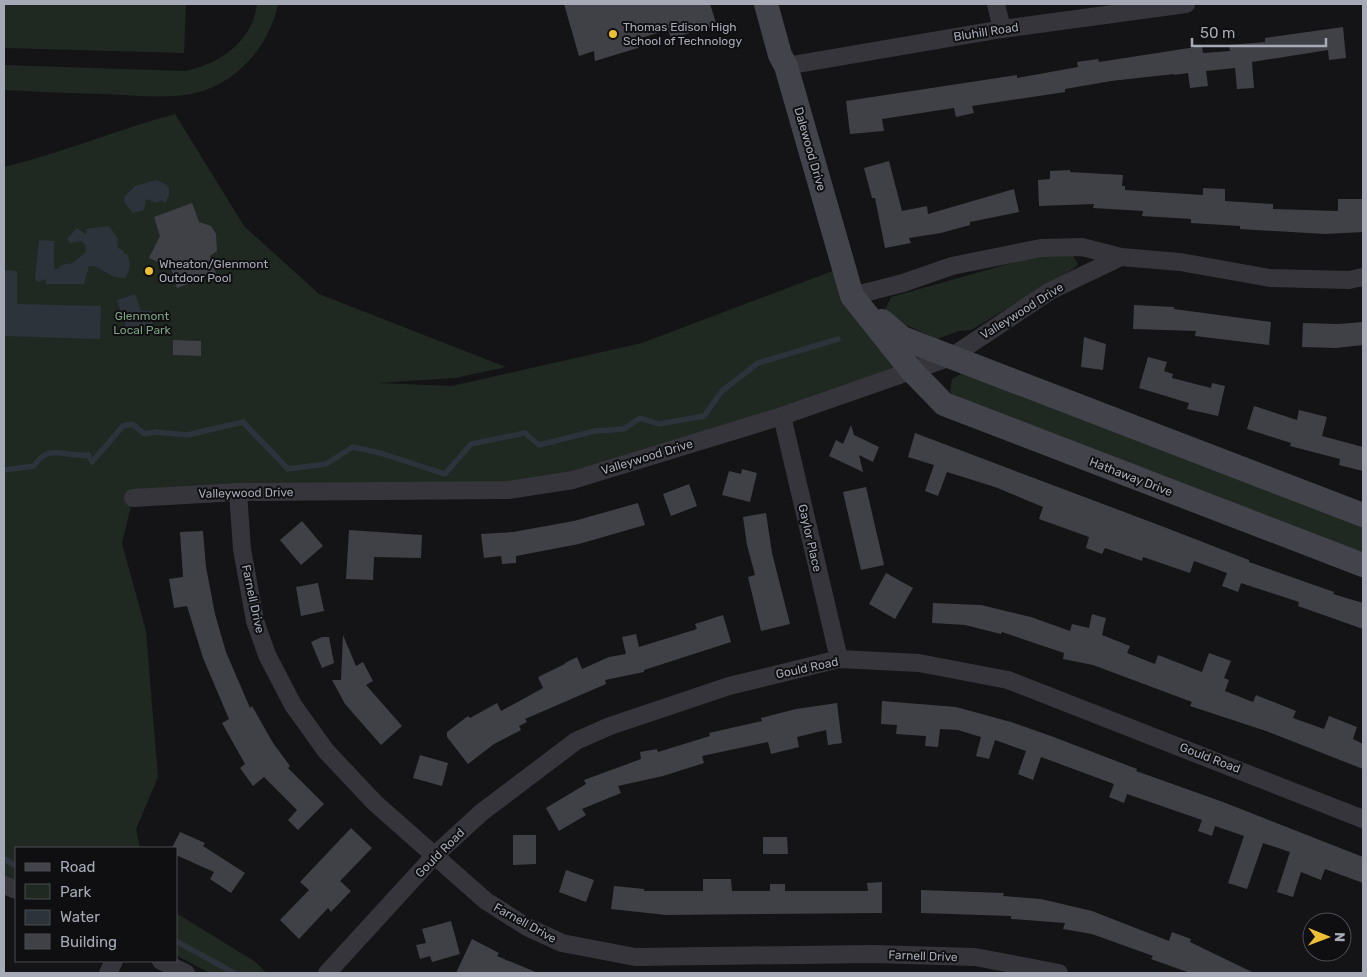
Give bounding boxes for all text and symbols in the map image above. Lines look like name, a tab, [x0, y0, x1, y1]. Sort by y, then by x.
scale bar	[1192, 15, 1326, 47]
place label: Thomas Edison High School of Technology	[623, 20, 742, 48]
street label: Bluhill Road	[953, 20, 1019, 44]
text: 50 m	[1200, 24, 1235, 42]
marker: Thomas Edison High School of Technology	[607, 28, 619, 40]
street label: Dalewood Drive	[791, 105, 829, 193]
place label: Wheaton/Glenmont Outdoor Pool	[159, 257, 268, 285]
marker: Wheaton/Glenmont Outdoor Pool	[143, 265, 155, 277]
street label: Valleywood Drive	[978, 280, 1066, 342]
park label: Glenmont Local Park	[113, 309, 172, 337]
street label: Valleywood Drive	[600, 436, 695, 478]
street label: Hathaway Drive	[1088, 455, 1175, 499]
street label: Valleywood Drive	[198, 485, 294, 501]
street label: Gaylor Place	[795, 503, 825, 573]
street label: Farnell Drive	[239, 564, 267, 635]
street label: Gould Road	[774, 655, 840, 681]
street label: Gould Road	[1178, 740, 1242, 776]
street label: Gould Road	[413, 826, 467, 880]
legend	[15, 847, 178, 962]
text: Road	[60, 858, 96, 876]
text: Park	[60, 883, 91, 901]
street label: Farnell Drive	[491, 900, 559, 946]
text: Water	[60, 908, 100, 926]
north arrow	[1302, 912, 1352, 962]
text: N	[1331, 932, 1348, 942]
text: Building	[60, 933, 117, 951]
street label: Farnell Drive	[888, 948, 958, 964]

